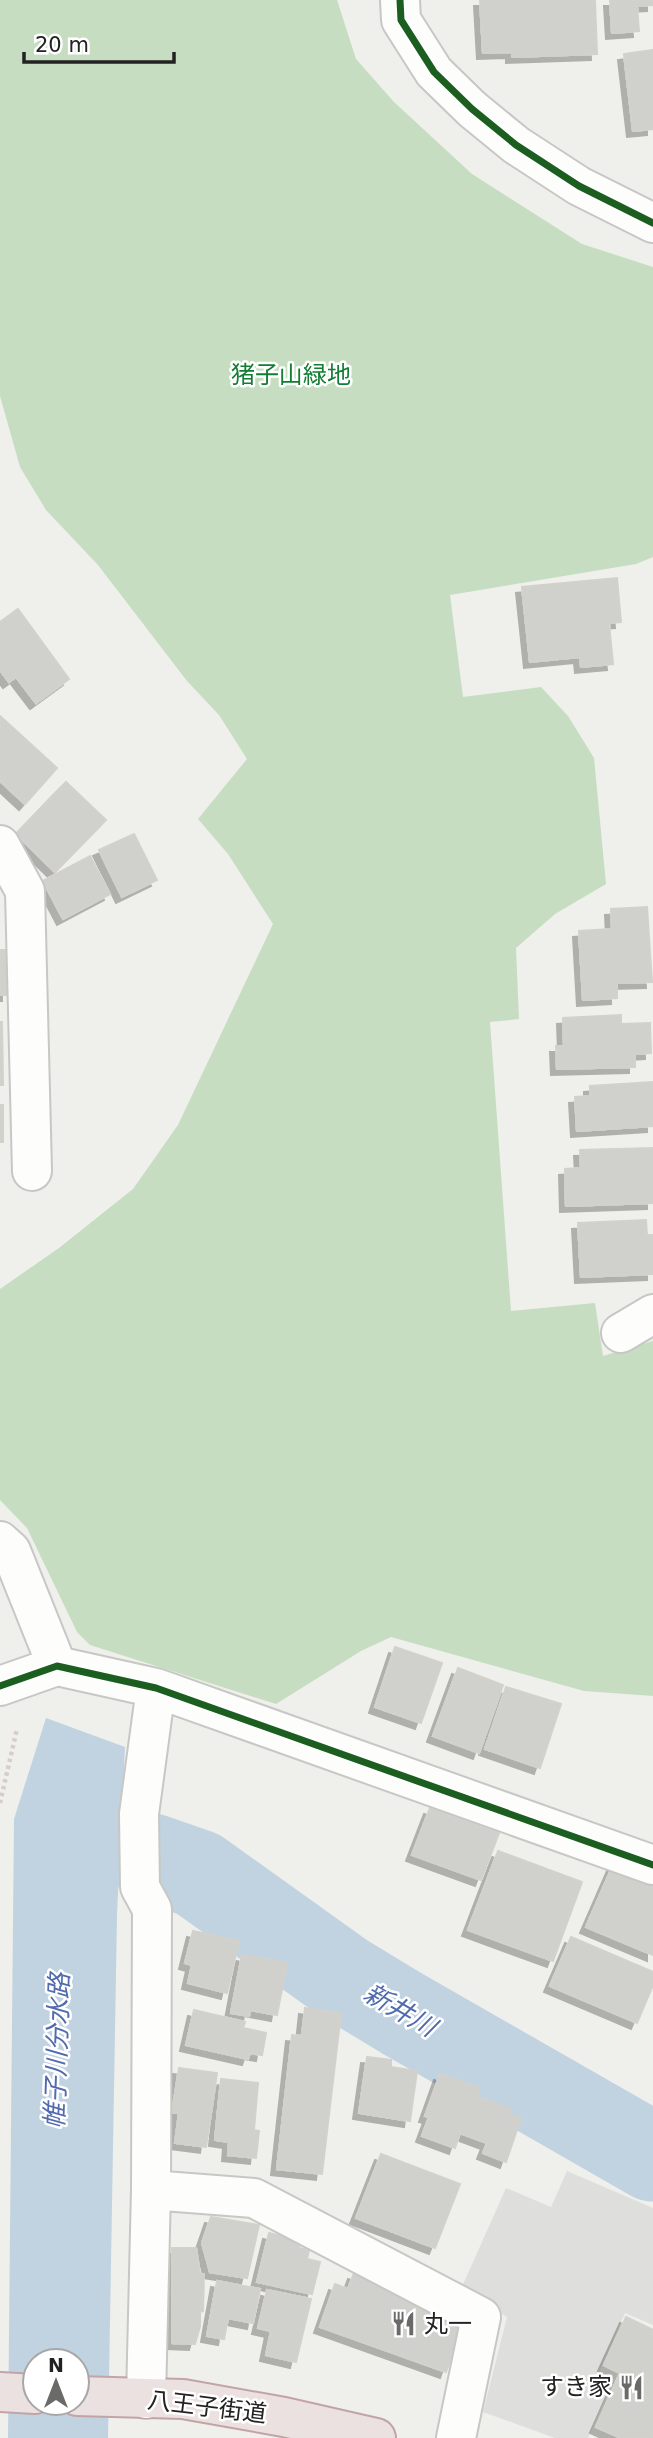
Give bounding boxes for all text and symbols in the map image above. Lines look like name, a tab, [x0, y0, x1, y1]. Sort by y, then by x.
scale bar	[24, 21, 175, 65]
text: 20 m	[35, 33, 89, 57]
park label: 猪子山緑地	[231, 361, 351, 389]
water label: 帷子川分水路	[39, 1971, 75, 2129]
water label: 新井川	[359, 1978, 444, 2044]
restaurant icon: 丸一	[390, 2310, 418, 2338]
place label: 丸一	[424, 2310, 472, 2338]
north arrow	[21, 2347, 91, 2417]
text: N	[48, 2354, 64, 2376]
place label: すき家	[540, 2373, 612, 2401]
restaurant icon: すき家	[618, 2373, 646, 2401]
street label: 八王子街道	[146, 2386, 268, 2428]

